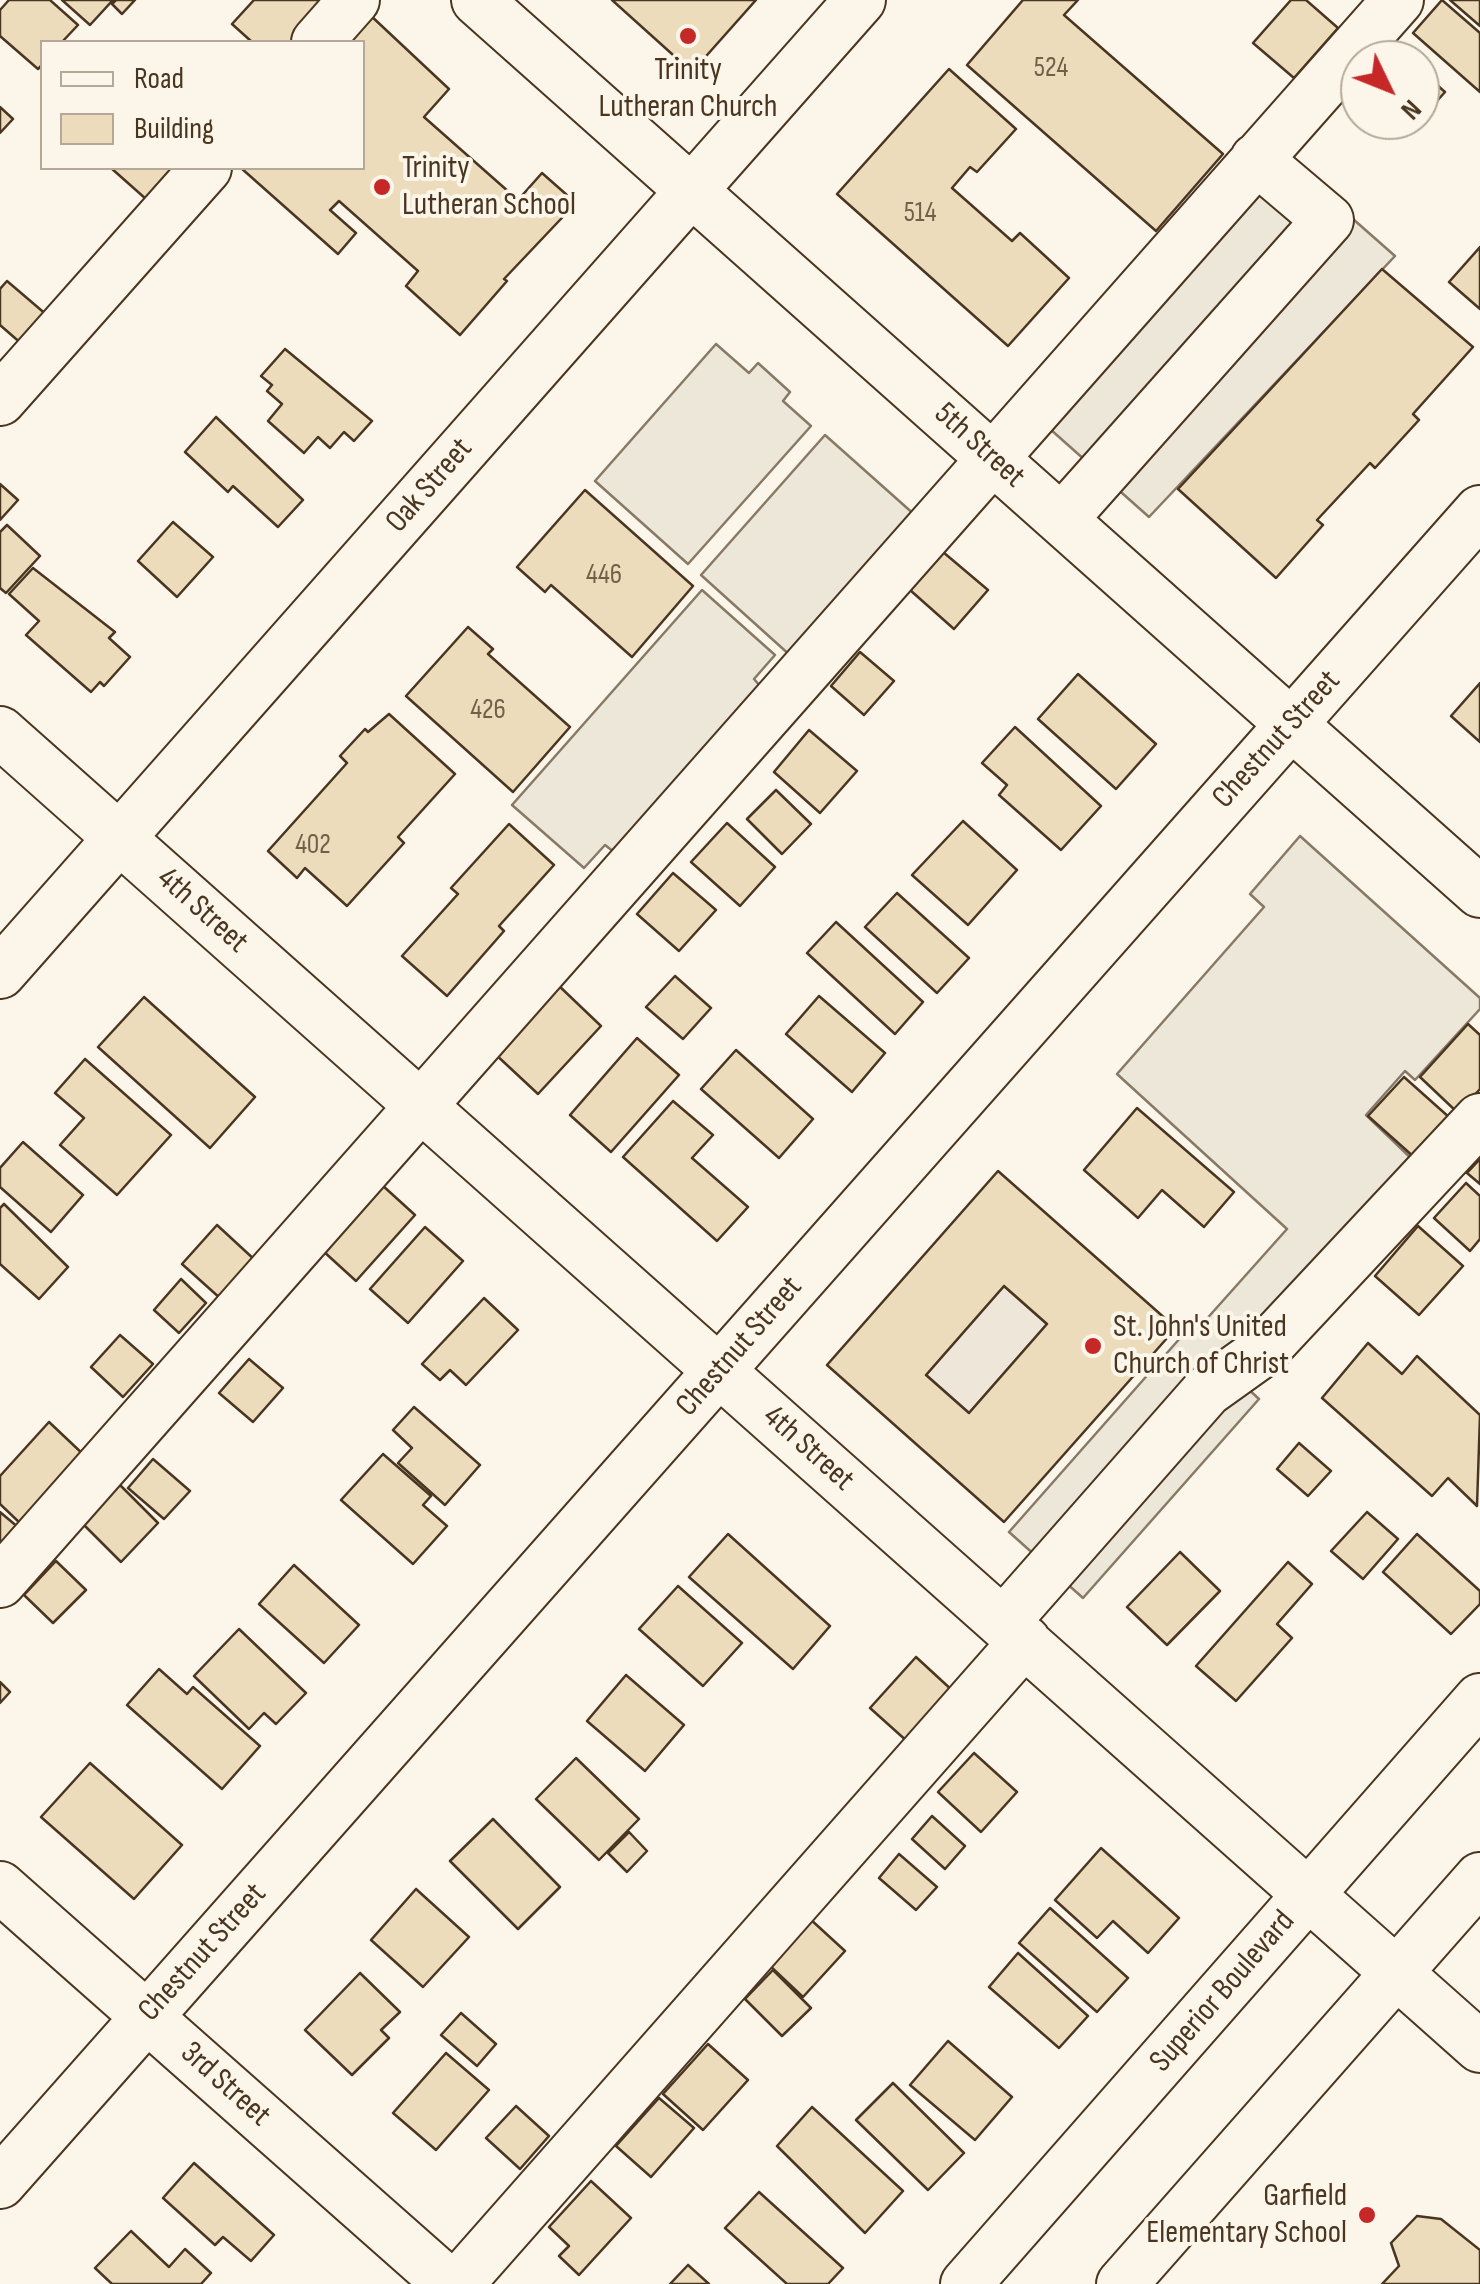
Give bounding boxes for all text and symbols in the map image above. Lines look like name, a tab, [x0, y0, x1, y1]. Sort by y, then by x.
marker: Trinity Lutheran Church	[677, 25, 699, 47]
legend	[40, 40, 365, 170]
north arrow	[1340, 40, 1440, 140]
place label: Trinity Lutheran Church	[598, 52, 778, 127]
house number: 524	[1034, 52, 1068, 86]
text: Road	[134, 61, 184, 97]
text: N	[1394, 93, 1428, 126]
text: Building	[134, 111, 214, 147]
place label: Trinity Lutheran School	[402, 150, 576, 225]
marker: Trinity Lutheran School	[371, 176, 393, 198]
house number: 514	[904, 197, 936, 231]
street label: 5th Street	[926, 395, 1032, 497]
street label: Oak Street	[379, 431, 481, 541]
house number: 446	[586, 559, 622, 593]
street label: Chestnut Street	[1205, 663, 1349, 817]
house number: 426	[470, 694, 506, 728]
house number: 402	[295, 829, 331, 863]
street label: 4th Street	[148, 860, 256, 962]
street label: Chestnut Street	[669, 1269, 811, 1425]
place label: St. John's United Church of Christ	[1113, 1309, 1289, 1384]
marker: St. John's United Church of Christ	[1082, 1335, 1104, 1357]
street label: 4th Street	[754, 1398, 862, 1500]
street label: Chestnut Street	[131, 1876, 275, 2030]
street label: Superior Boulevard	[1142, 1903, 1304, 2081]
street label: 3rd Street	[172, 2035, 278, 2135]
place label: Garfield Elementary School	[1146, 2178, 1347, 2253]
marker: Garfield Elementary School	[1356, 2204, 1378, 2226]

